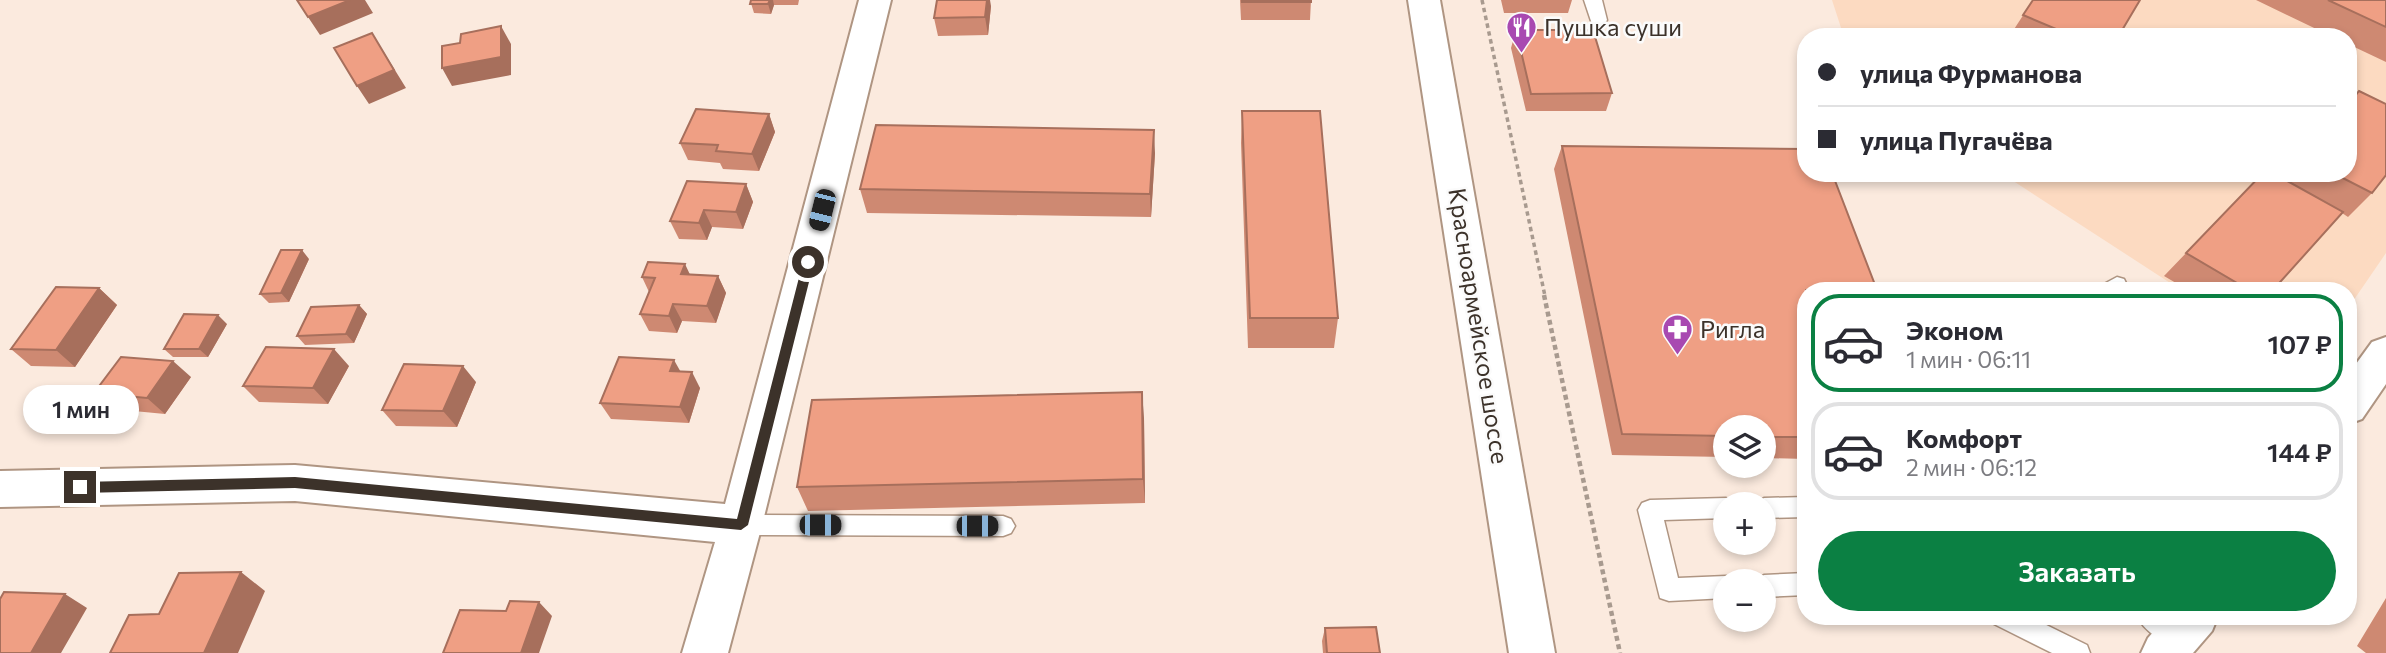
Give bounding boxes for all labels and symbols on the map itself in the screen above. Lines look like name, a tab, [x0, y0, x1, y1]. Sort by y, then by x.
restaurant icon: Пушка суши	[1504, 11, 1538, 55]
place label: Пушка суши	[1544, 12, 1682, 41]
street label: Красноармейское шоссе	[1443, 186, 1516, 466]
car	[807, 187, 838, 233]
route start	[792, 246, 824, 278]
pharmacy icon: Ригла	[1660, 313, 1694, 357]
place label: Ригла	[1700, 314, 1765, 343]
callout: 1 мин	[22, 386, 138, 434]
route end	[64, 471, 96, 503]
car	[800, 515, 842, 536]
car	[957, 516, 999, 537]

